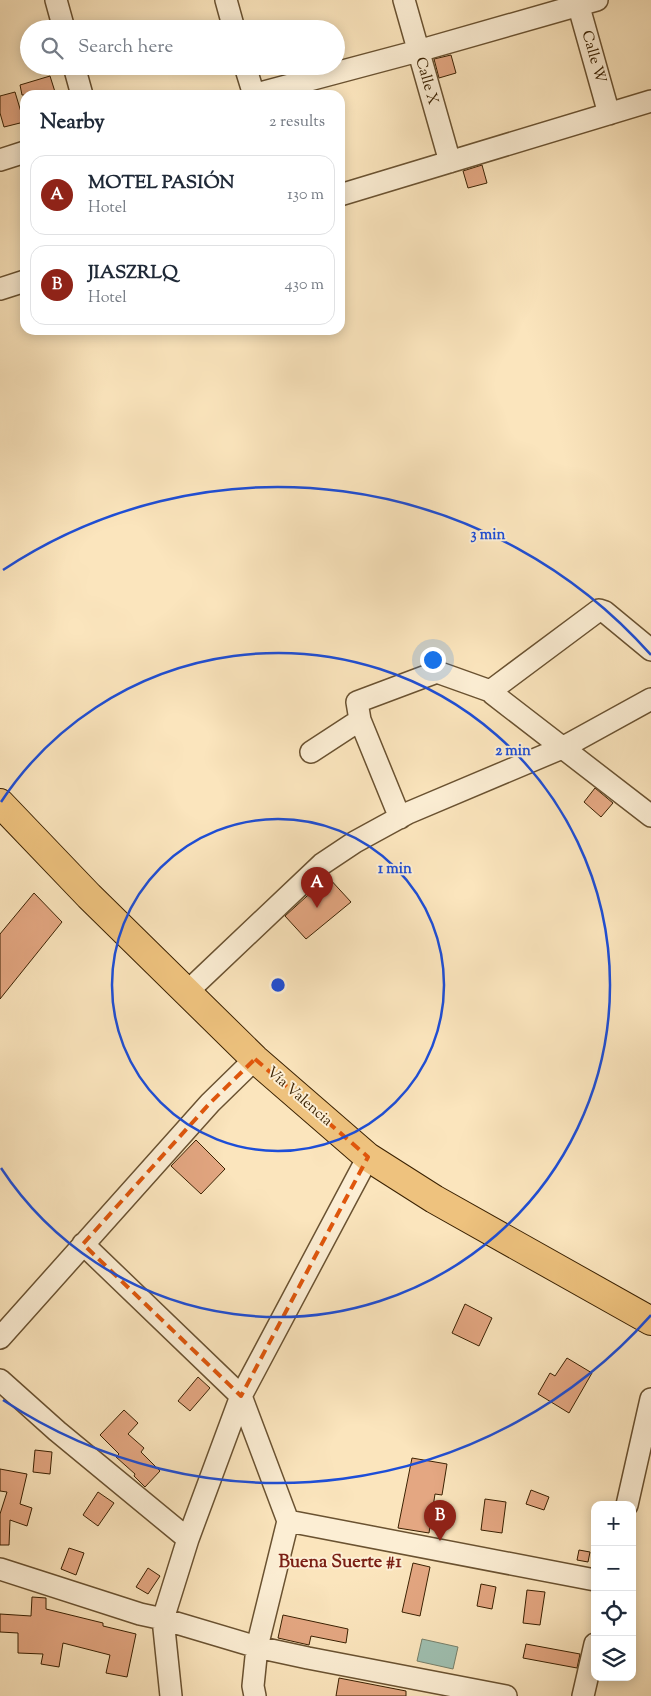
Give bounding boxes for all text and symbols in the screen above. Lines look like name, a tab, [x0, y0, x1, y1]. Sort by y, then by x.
search box	[20, 20, 345, 75]
street label: Calle W	[575, 28, 611, 86]
icon: search	[38, 34, 66, 62]
text: Search here	[78, 34, 173, 61]
street label: Calle X	[409, 55, 443, 107]
text: Nearby	[40, 108, 105, 138]
text: 2 results	[269, 111, 325, 134]
text: MOTEL PASIÓN	[88, 170, 234, 197]
text: A	[51, 184, 64, 207]
text: 130 m	[287, 184, 324, 207]
text: Hotel	[88, 197, 127, 220]
text: JIASZRLQ	[88, 260, 178, 287]
text: B	[52, 274, 62, 297]
text: 430 m	[285, 274, 324, 297]
text: Hotel	[88, 287, 127, 310]
text: 3 min	[471, 525, 506, 546]
your location	[420, 647, 446, 673]
text: 2 min	[495, 741, 531, 762]
text: 1 min	[378, 859, 412, 880]
pin: A	[301, 867, 333, 908]
centre of rings	[269, 976, 287, 994]
street label: Vía Valencia	[261, 1062, 337, 1132]
pin: B	[424, 1500, 456, 1541]
map controls	[591, 1501, 636, 1681]
button: +	[591, 1501, 636, 1546]
button: −	[591, 1546, 636, 1591]
district label: Buena Suerte #1	[278, 1550, 402, 1576]
button: locate	[591, 1591, 636, 1636]
button: layers	[591, 1636, 636, 1681]

